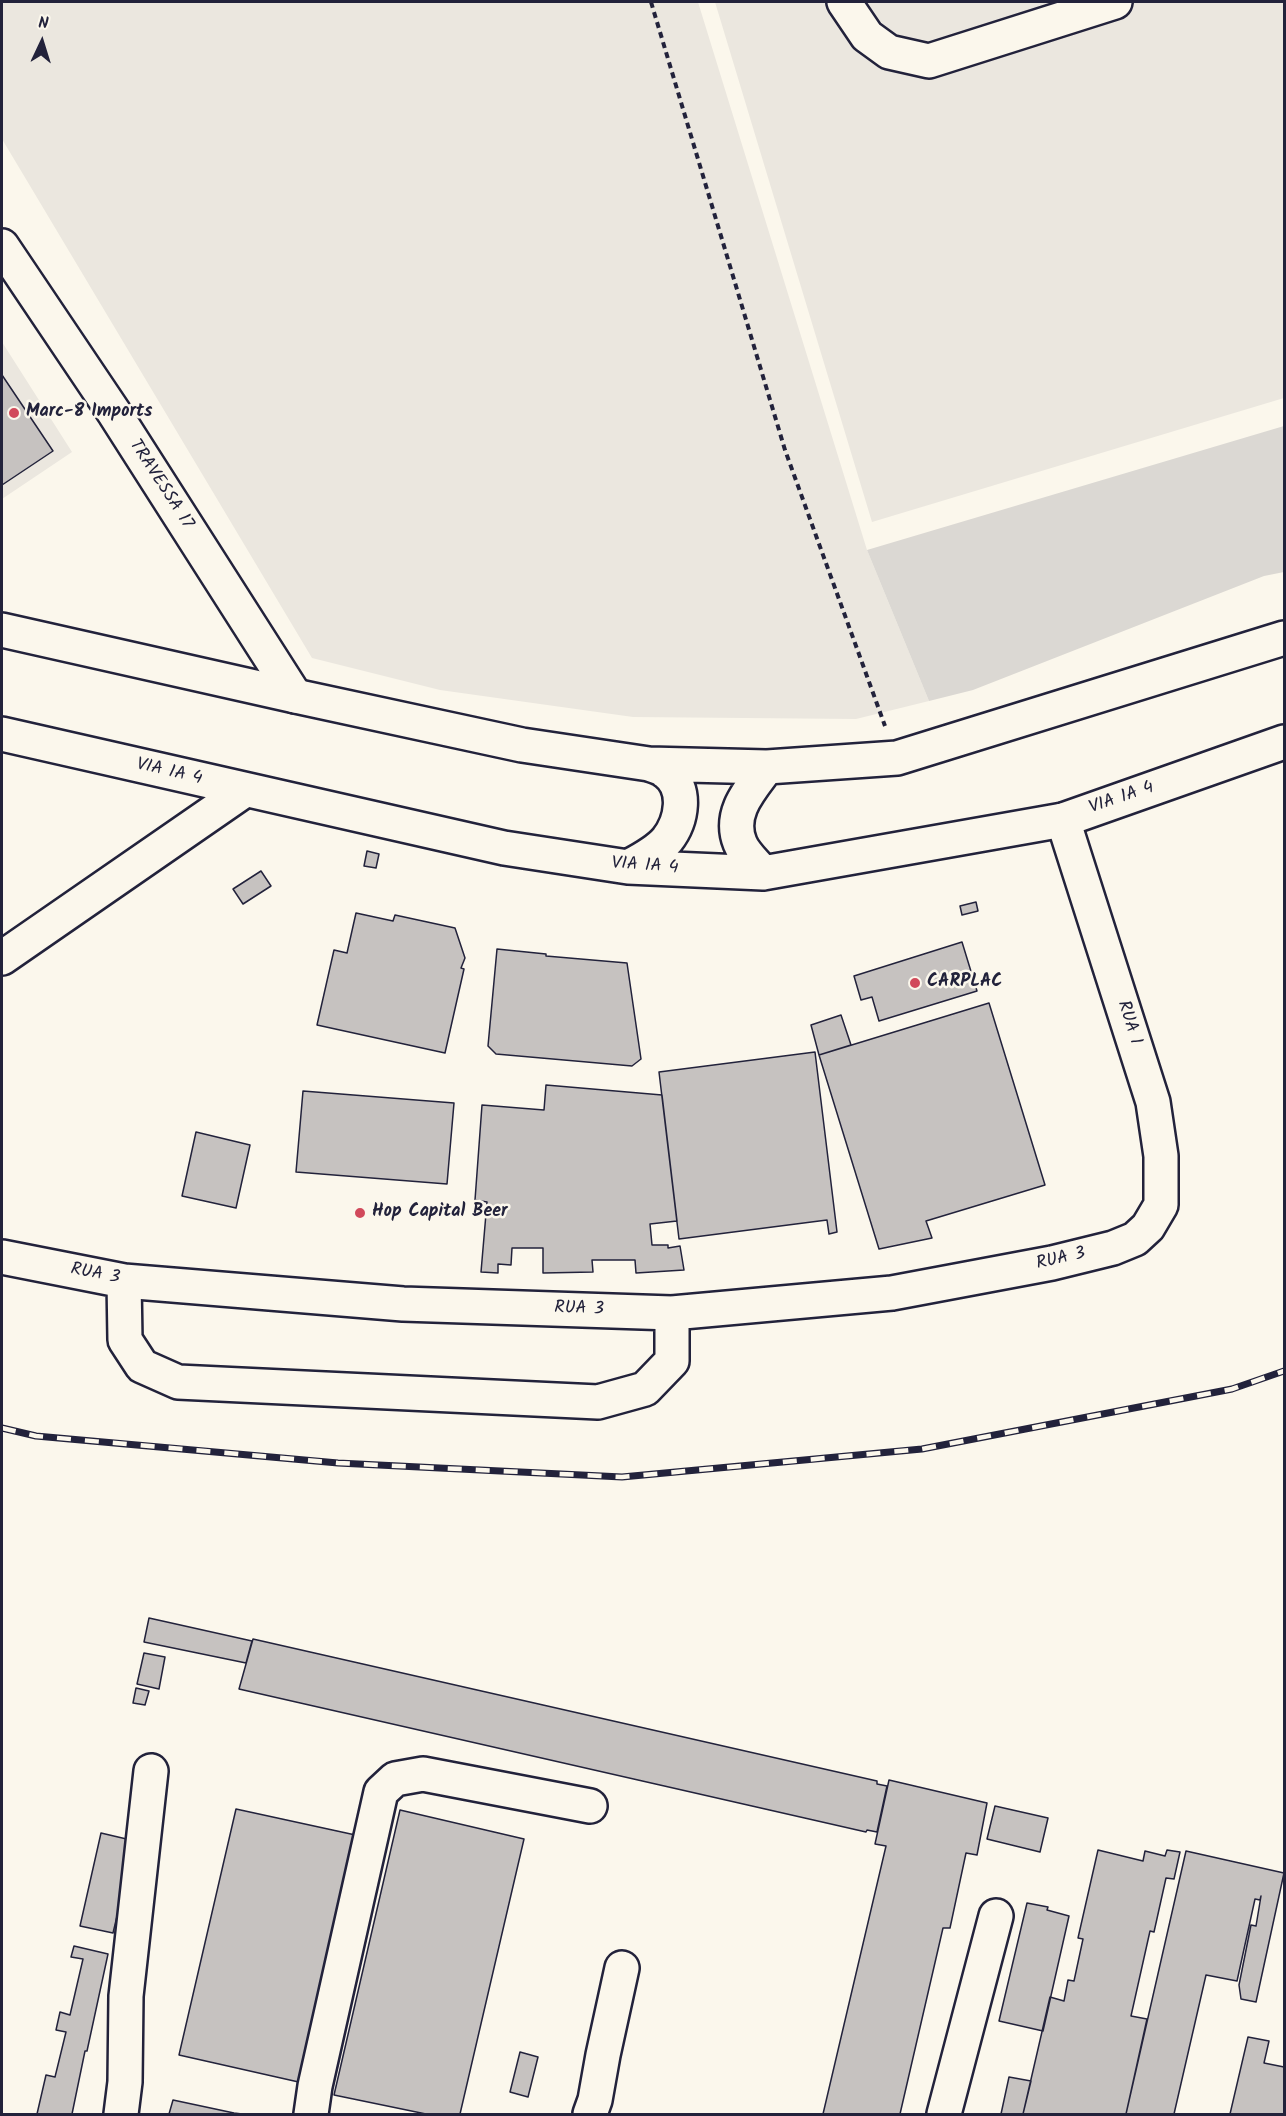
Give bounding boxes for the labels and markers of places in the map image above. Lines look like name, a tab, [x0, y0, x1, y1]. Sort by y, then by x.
place label: Marc-8 Imports	[26, 402, 152, 424]
marker: Marc-8 Imports	[7, 406, 21, 420]
place label: CARPLAC	[927, 972, 1002, 994]
marker: CARPLAC	[908, 976, 922, 990]
place label: Hop Capital Beer	[372, 1202, 508, 1224]
marker: Hop Capital Beer	[353, 1206, 367, 1220]

